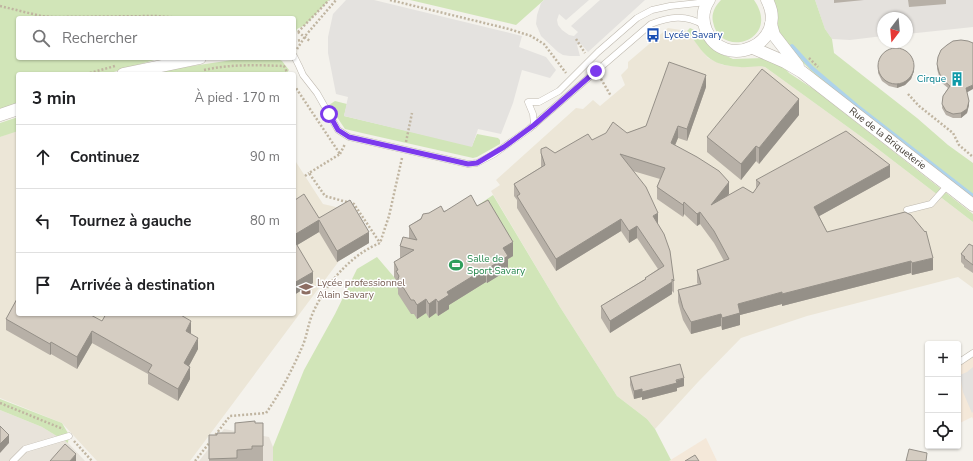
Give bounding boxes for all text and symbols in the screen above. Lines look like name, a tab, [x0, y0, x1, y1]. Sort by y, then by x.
north arrow	[877, 12, 913, 48]
search box	[16, 16, 296, 60]
icon: search	[30, 27, 52, 49]
bus stop icon: Lycée Savary	[645, 27, 661, 43]
text: Rechercher	[62, 28, 137, 48]
place label: Lycée Savary	[664, 28, 723, 42]
route end	[587, 62, 605, 80]
building icon: Cirque	[949, 71, 965, 87]
place label: Cirque	[917, 72, 946, 86]
text: 3 min	[32, 87, 76, 110]
text: À pied · 170 m	[195, 89, 280, 107]
street label: Rue de la Briqueterie	[846, 104, 929, 173]
route start	[320, 105, 338, 123]
icon: ahead	[32, 146, 54, 168]
text: Continuez	[70, 147, 139, 167]
text: 90 m	[250, 148, 280, 166]
icon: left	[32, 210, 54, 232]
text: Tournez à gauche	[70, 211, 192, 231]
text: 80 m	[250, 212, 280, 230]
place label: Salle de Sport Savary	[467, 252, 526, 278]
sports icon: Salle de Sport Savary	[448, 257, 464, 273]
icon: arrive	[32, 274, 54, 296]
text: Arrivée à destination	[70, 275, 215, 295]
place label: Lycée professionnel Alain Savary	[317, 276, 405, 302]
school or university icon: Lycée professionnel Alain Savary	[298, 281, 314, 297]
map controls	[925, 341, 961, 449]
button: +	[925, 341, 961, 377]
button: −	[925, 377, 961, 413]
button: locate	[925, 413, 961, 449]

